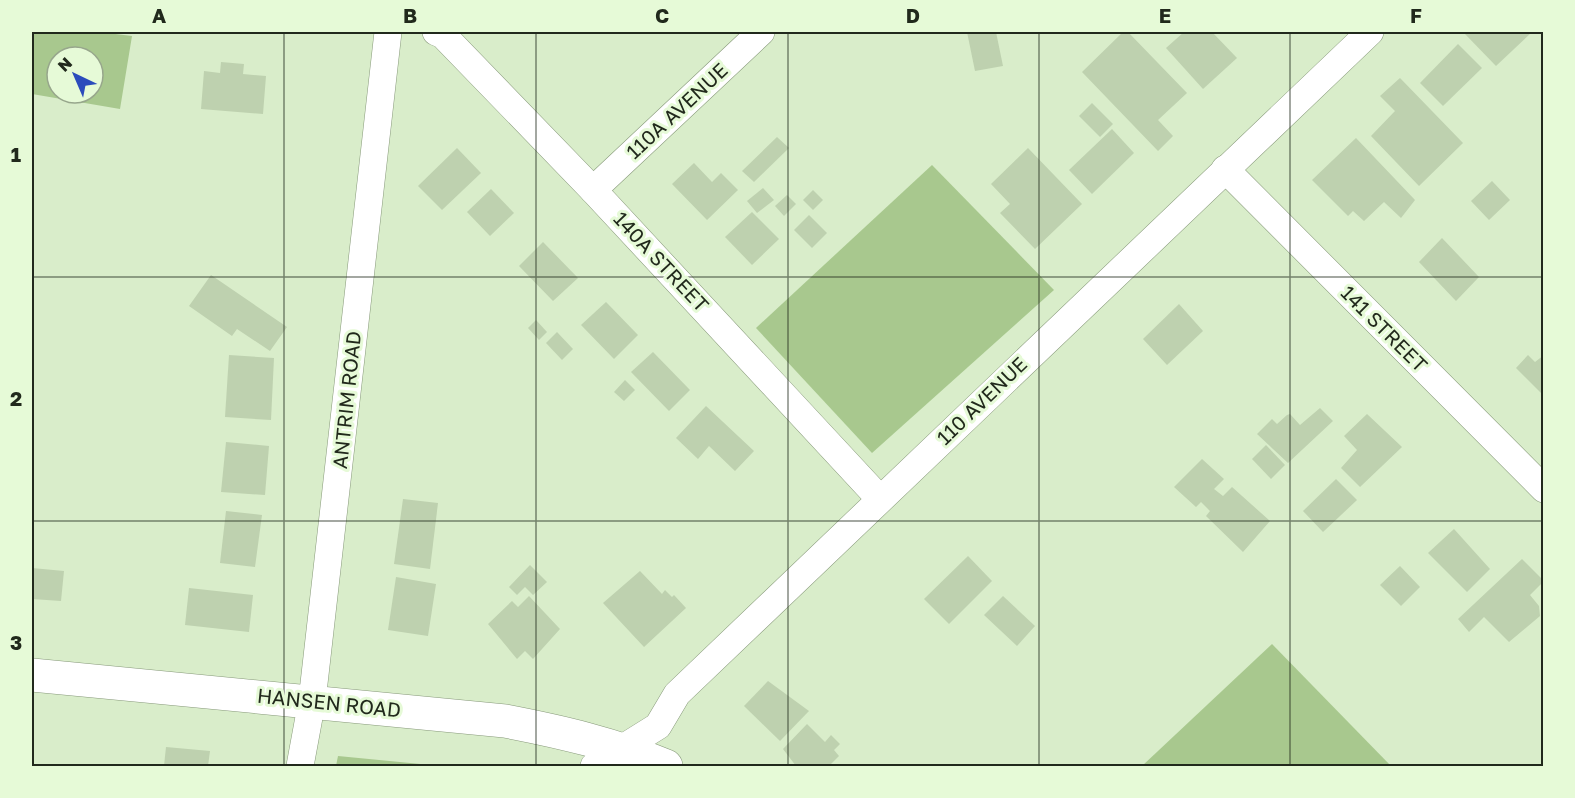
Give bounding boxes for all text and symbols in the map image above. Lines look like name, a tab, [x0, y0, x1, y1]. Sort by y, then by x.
text: A	[152, 3, 166, 27]
text: B	[403, 3, 417, 27]
text: C	[655, 3, 669, 27]
text: D	[906, 3, 920, 27]
text: E	[1159, 3, 1171, 27]
text: F	[1410, 3, 1422, 27]
north arrow	[45, 45, 105, 105]
text: N	[53, 53, 76, 76]
street label: 110A AVENUE	[621, 57, 732, 163]
text: 1	[11, 142, 21, 166]
street label: 140A STREET	[609, 206, 714, 316]
street label: 141 STREET	[1337, 280, 1433, 376]
street label: ANTRIM ROAD	[327, 330, 365, 470]
street label: 110 AVENUE	[931, 351, 1031, 449]
text: 2	[10, 386, 22, 410]
text: 3	[10, 630, 22, 654]
street label: HANSEN ROAD	[256, 683, 402, 721]

